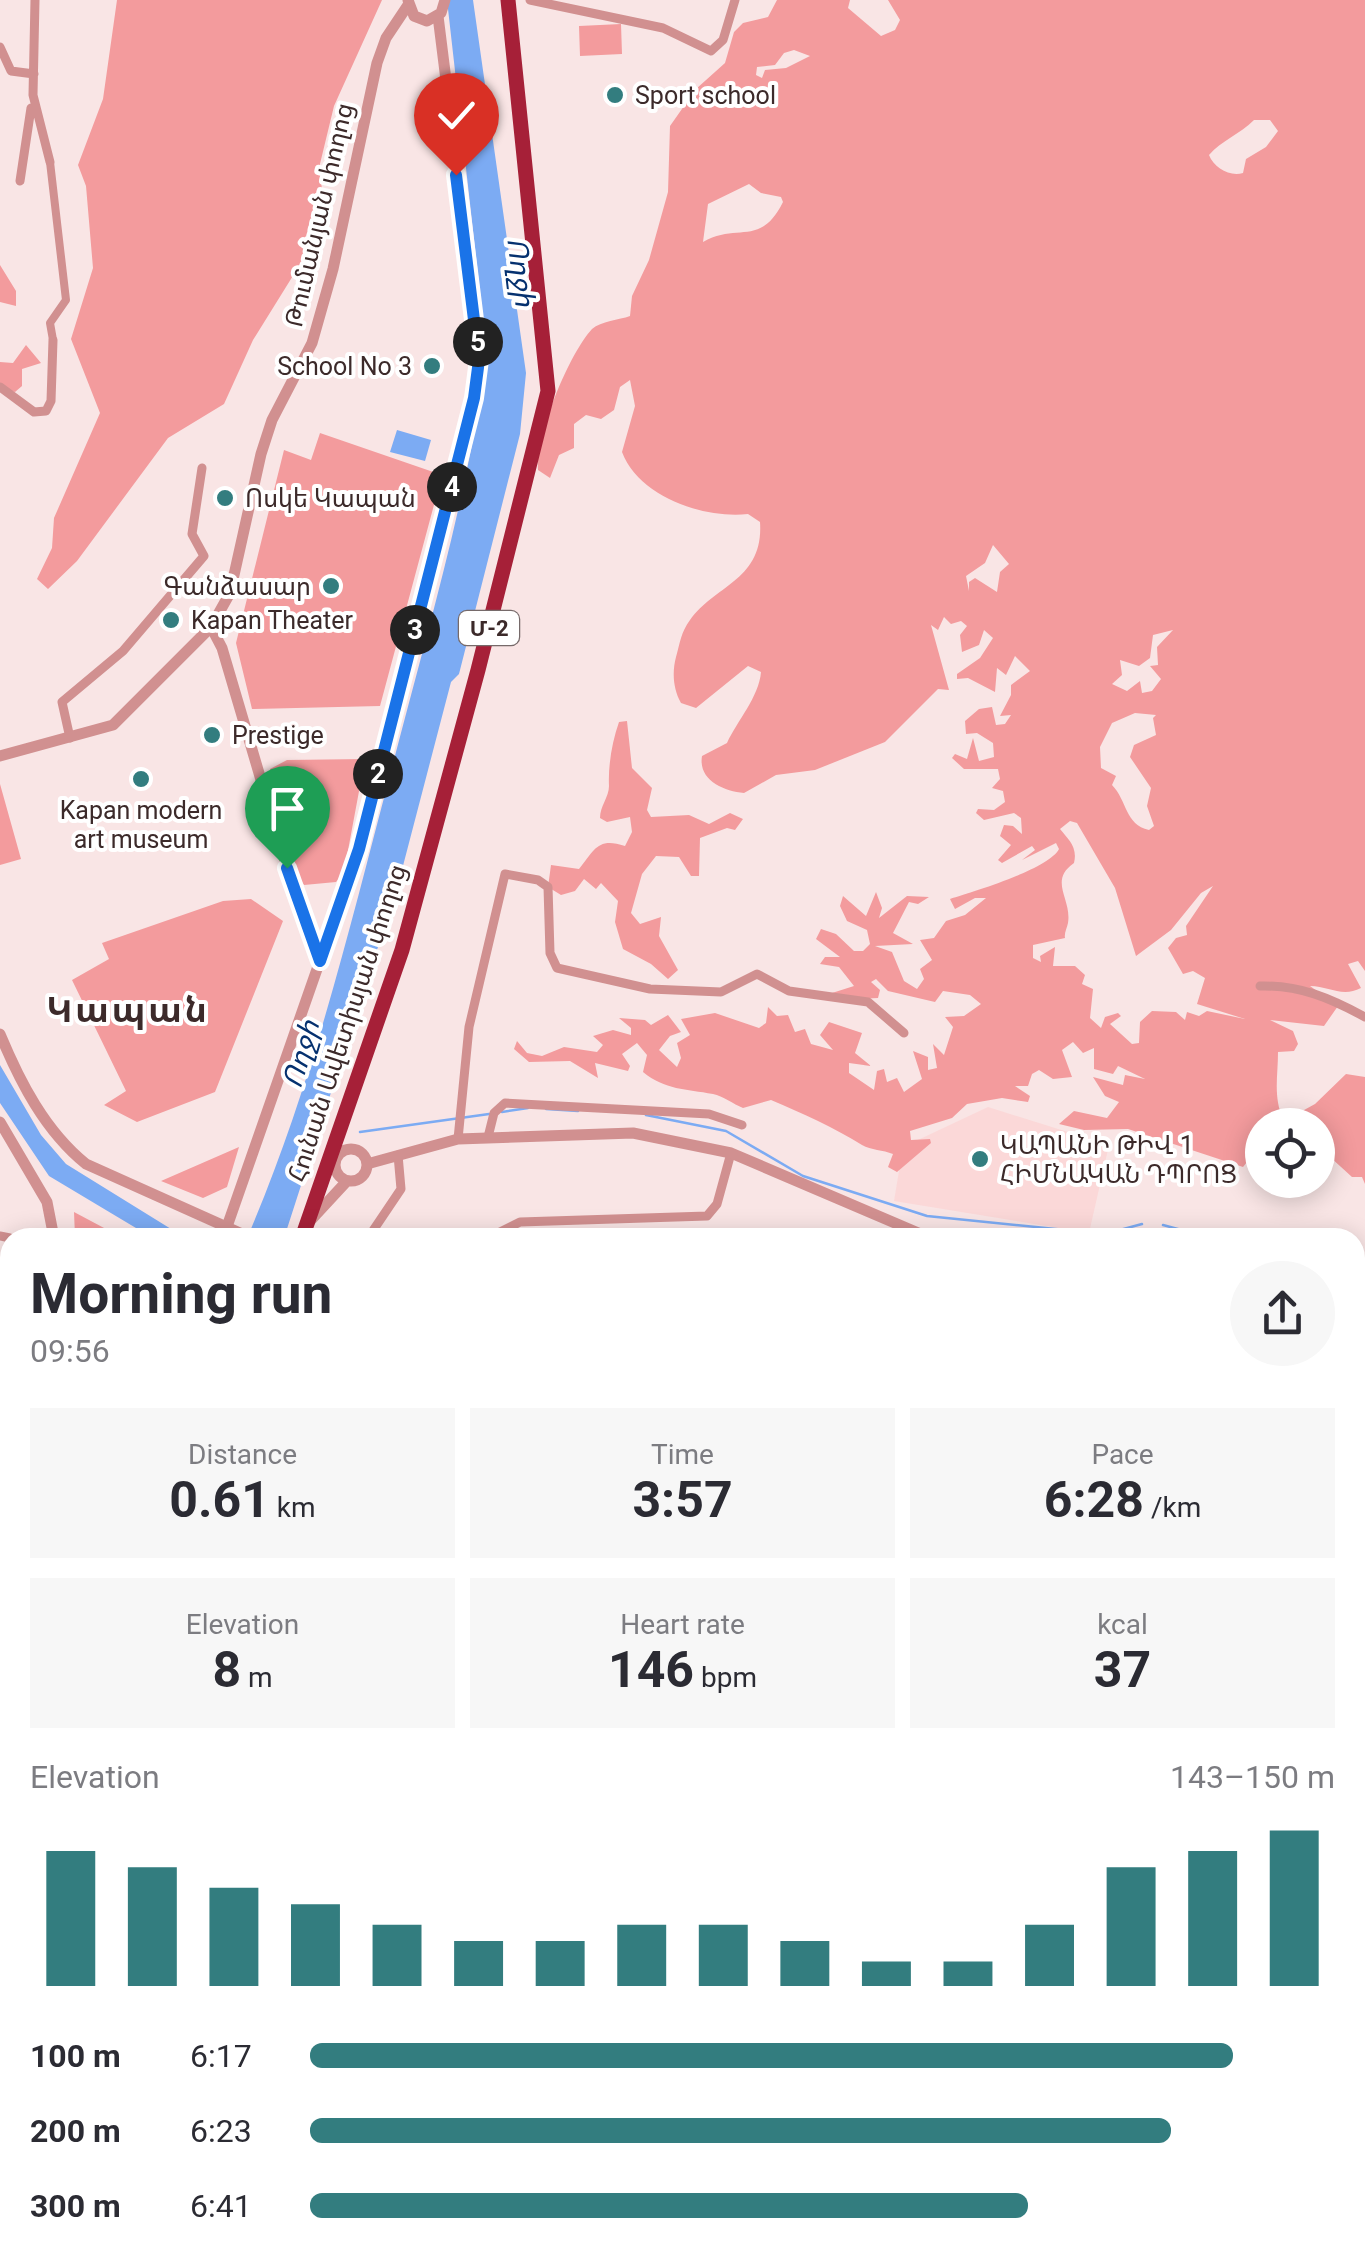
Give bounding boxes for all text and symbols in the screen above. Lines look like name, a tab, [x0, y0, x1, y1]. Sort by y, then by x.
pin	[414, 73, 499, 176]
place label: Sport school	[635, 81, 776, 110]
marker: Sport school	[604, 84, 626, 106]
icon: check	[429, 88, 484, 143]
street label: Թումանյան փողոց	[279, 100, 359, 330]
water label: Ողջի	[500, 236, 542, 310]
pin: 5	[453, 317, 503, 367]
text: 5	[470, 325, 486, 358]
place label: School No 3	[277, 352, 412, 381]
marker: School No 3	[421, 355, 443, 377]
pin: 4	[427, 462, 477, 512]
text: 4	[444, 470, 460, 503]
place label: Ոսկե Կապան	[245, 484, 416, 513]
marker: Ոսկե Կապան	[214, 487, 236, 509]
place label: Գանձասար	[163, 572, 311, 601]
marker: Գանձասար	[320, 575, 342, 597]
pin: 3	[390, 605, 440, 655]
place label: Kapan Theater	[191, 606, 353, 635]
marker: Kapan Theater	[160, 609, 182, 631]
road number: Մ-2	[459, 611, 519, 645]
text: 3	[407, 613, 423, 646]
place label: Prestige	[232, 721, 324, 750]
marker: Prestige	[201, 724, 223, 746]
pin: 2	[353, 749, 403, 799]
text: 2	[370, 757, 386, 790]
pin	[245, 766, 330, 869]
marker: Kapan modern art museum	[130, 768, 152, 790]
icon: arrive	[260, 781, 315, 836]
place label: Kapan modern art museum	[60, 796, 222, 854]
street label: Հունան Ավետիսյան փողոց	[282, 861, 412, 1185]
district label: Կապան	[47, 990, 209, 1031]
water label: Ողջի	[276, 1015, 327, 1092]
map controls	[1245, 1108, 1335, 1198]
button: locate	[1245, 1108, 1335, 1198]
place label: ԿԱՊԱՆԻ ԹԻՎ 1 ՀԻՄՆԱԿԱՆ ԴՊՐՈՑ	[1000, 1131, 1237, 1189]
marker: ԿԱՊԱՆԻ ԹԻՎ 1 ՀԻՄՆԱԿԱՆ ԴՊՐՈՑ	[969, 1148, 991, 1170]
button: share	[1230, 1261, 1335, 1366]
text: Morning run	[30, 1262, 332, 1326]
text: 09:56	[30, 1332, 110, 1370]
text: Distance	[188, 1438, 297, 1471]
text: Time	[651, 1438, 714, 1471]
text: Pace	[1091, 1438, 1154, 1471]
text: 0.61	[169, 1471, 270, 1529]
text: 3:57	[632, 1471, 733, 1529]
text: 6:28	[1044, 1471, 1144, 1529]
text: km	[270, 1491, 316, 1524]
text: /km	[1144, 1491, 1201, 1524]
text: Elevation	[186, 1608, 299, 1641]
text: Heart rate	[620, 1608, 745, 1641]
text: kcal	[1097, 1608, 1148, 1641]
text: 8	[212, 1641, 241, 1699]
text: 146	[608, 1641, 694, 1699]
text: 37	[1094, 1641, 1151, 1699]
text: m	[241, 1661, 273, 1694]
text: bpm	[694, 1661, 757, 1694]
text: Elevation	[30, 1758, 160, 1796]
text: 143–150 m	[1170, 1758, 1335, 1796]
text: 100 m	[30, 2037, 121, 2075]
text: 6:17	[190, 2037, 252, 2075]
text: 200 m	[30, 2112, 121, 2150]
text: 6:23	[190, 2112, 252, 2150]
text: 300 m	[30, 2187, 121, 2225]
text: 6:41	[190, 2187, 252, 2225]

